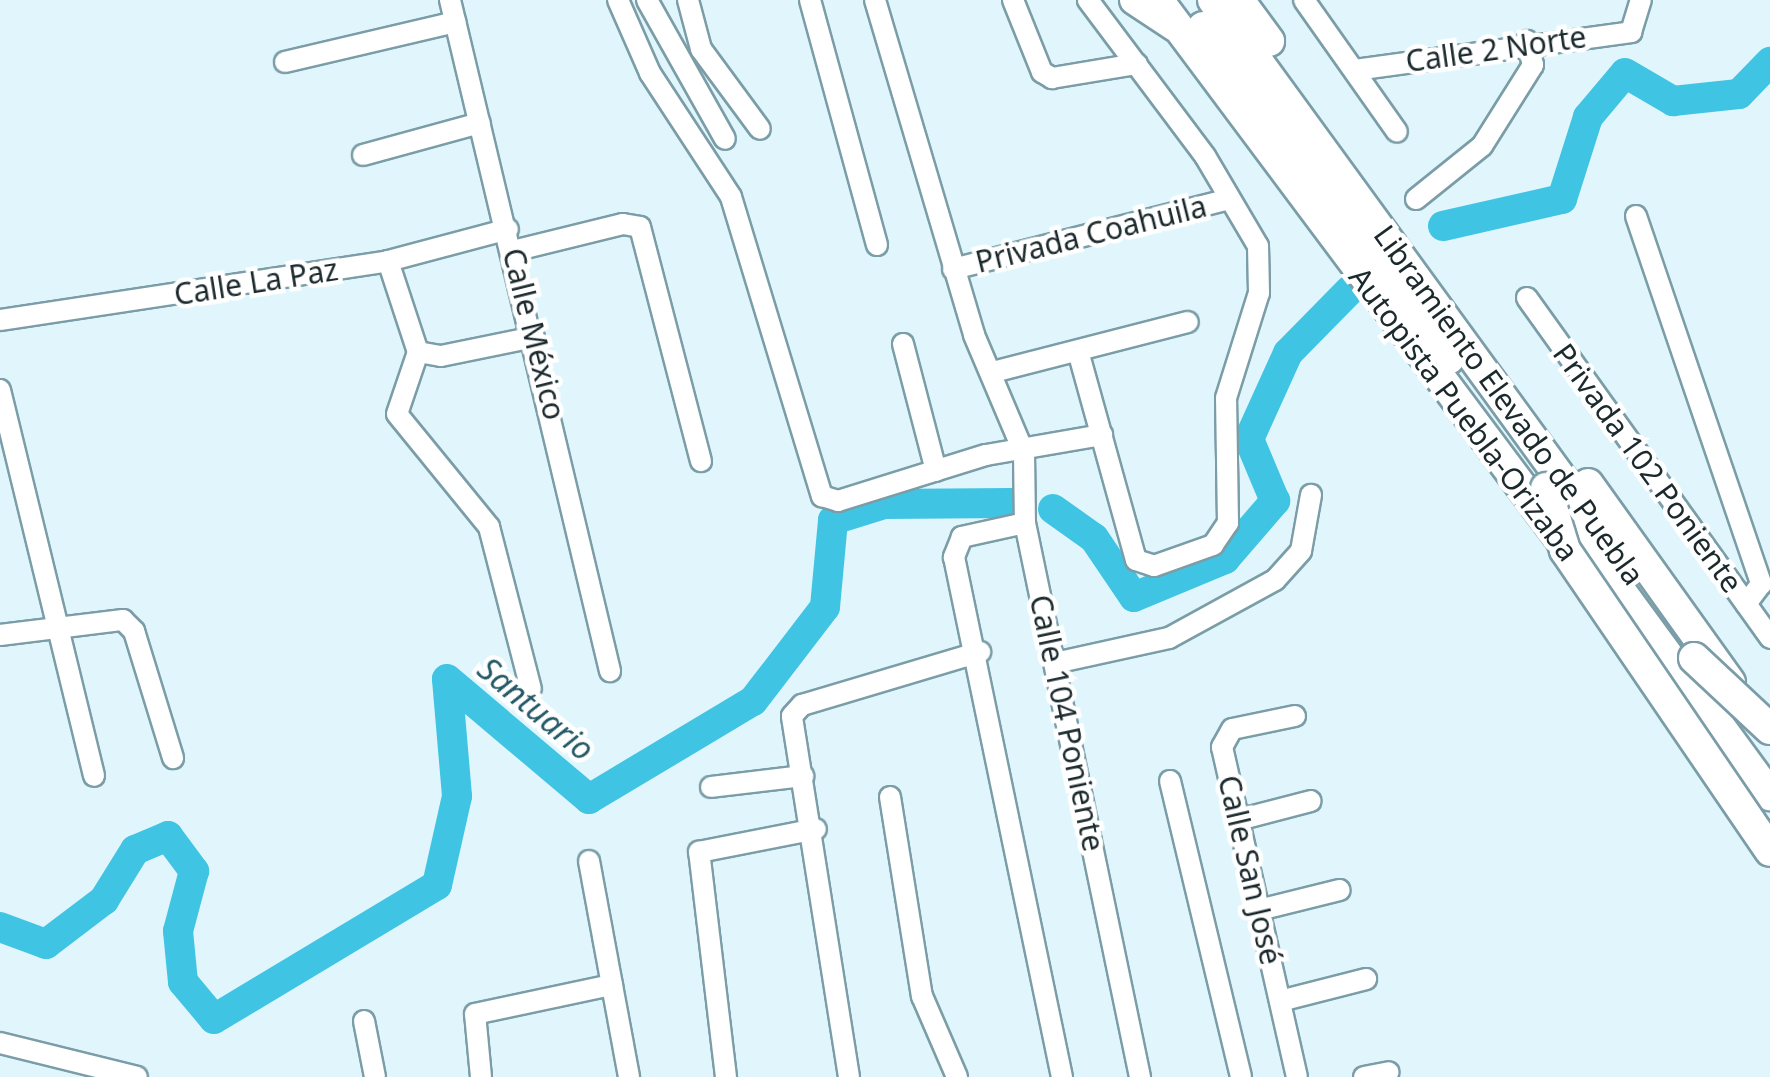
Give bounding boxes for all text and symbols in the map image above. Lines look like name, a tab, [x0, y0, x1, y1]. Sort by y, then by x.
street label: Calle 2 Norte	[1403, 19, 1589, 79]
street label: Privada Coahuila	[972, 188, 1210, 280]
street label: Libramiento Elevado de Puebla	[1366, 218, 1652, 592]
street label: Calle México	[495, 244, 573, 424]
street label: Calle La Paz	[171, 251, 341, 313]
street label: Autopista Puebla-Orizaba	[1342, 260, 1586, 568]
street label: Privada 102 Poniente	[1546, 337, 1750, 599]
street label: Calle 104 Poniente	[1022, 592, 1112, 854]
water label: Santuario	[470, 650, 602, 768]
street label: Calle San José	[1211, 772, 1289, 968]

